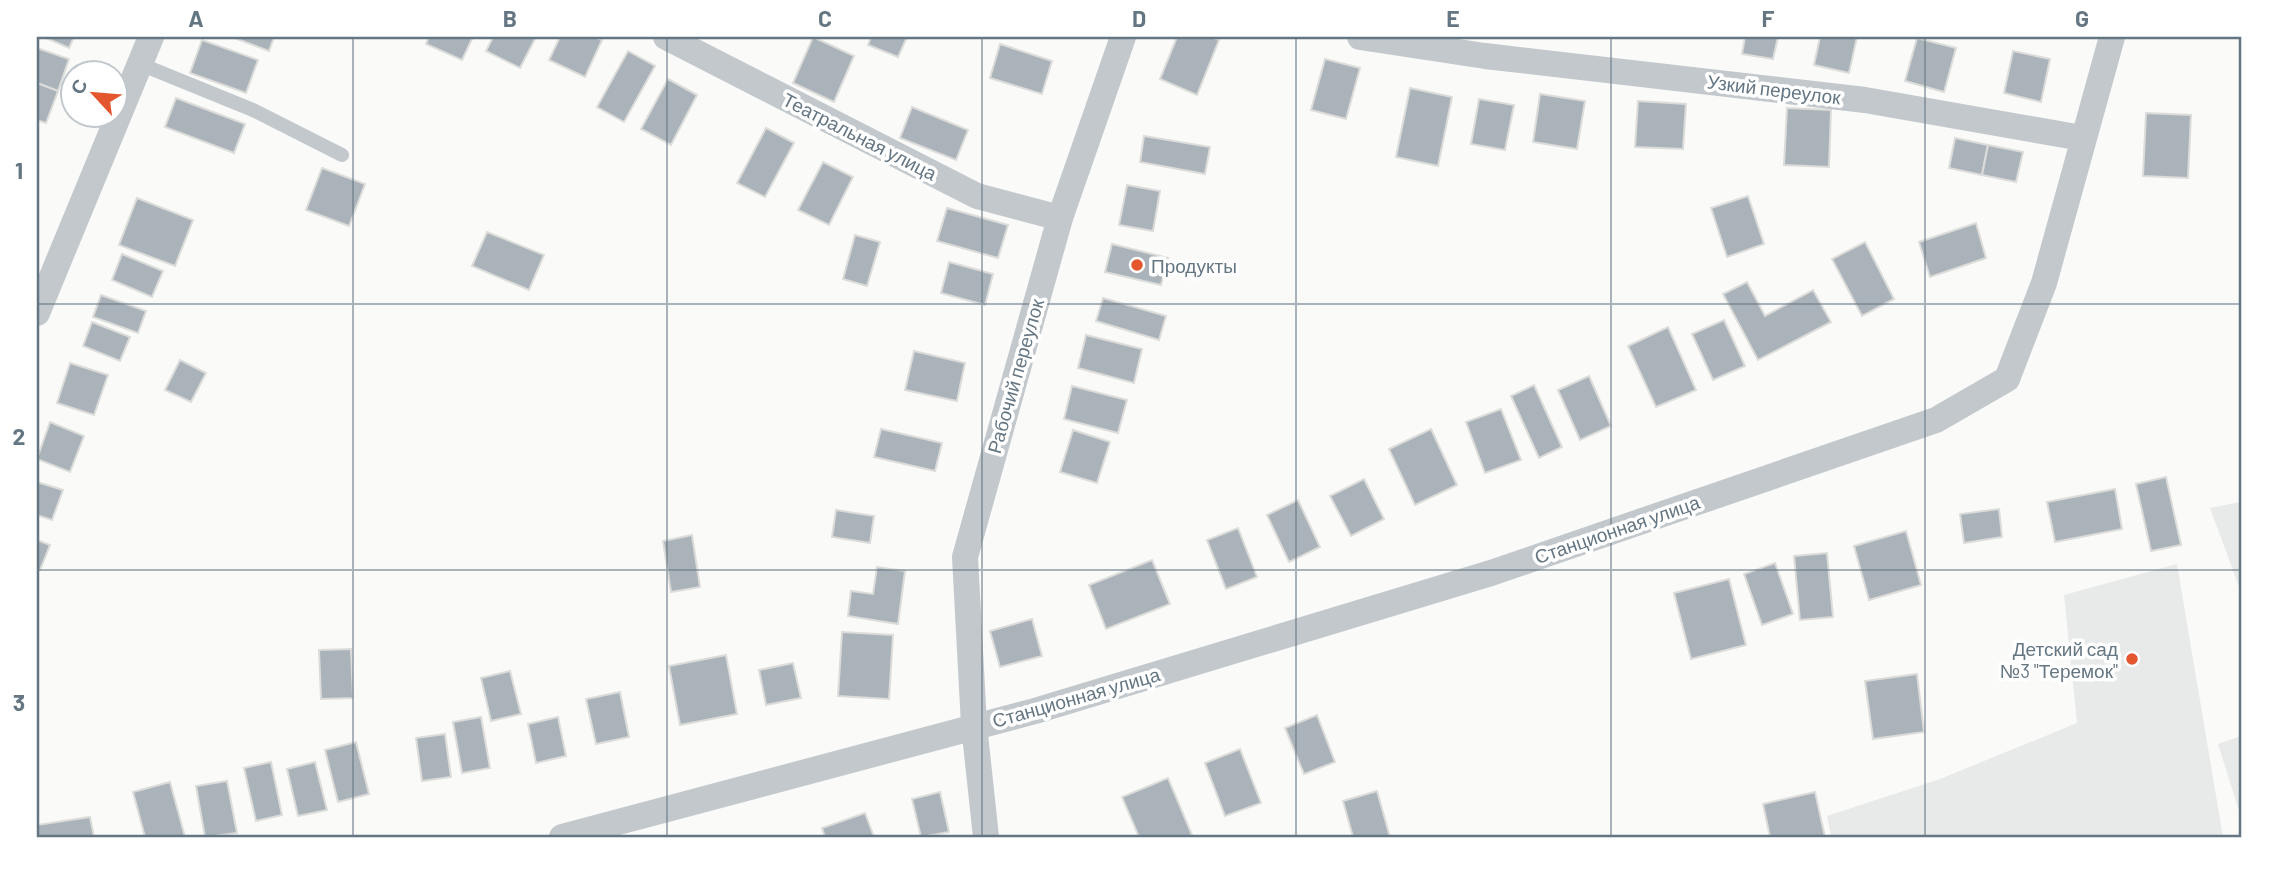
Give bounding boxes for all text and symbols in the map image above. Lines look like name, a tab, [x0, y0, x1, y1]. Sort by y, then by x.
text: A	[188, 4, 204, 32]
text: B	[503, 4, 517, 32]
text: C	[818, 4, 832, 32]
text: D	[1132, 4, 1146, 32]
text: E	[1446, 4, 1460, 32]
text: F	[1762, 4, 1775, 32]
text: G	[2075, 4, 2089, 32]
north arrow	[60, 60, 130, 130]
street label: Узкий переулок	[1706, 69, 1843, 109]
text: С	[65, 75, 92, 98]
street label: Театральная улица	[779, 87, 941, 185]
text: 1	[15, 156, 23, 184]
place label: Продукты	[1151, 254, 1237, 277]
marker: Продукты	[1129, 257, 1145, 273]
street label: Рабочий переулок	[982, 295, 1048, 456]
text: 2	[13, 422, 25, 450]
street label: Станционная улица	[1531, 490, 1703, 568]
place label: Детский сад №3 "Теремок"	[2000, 637, 2118, 682]
marker: Детский сад №3 "Теремок"	[2124, 651, 2140, 667]
street label: Станционная улица	[990, 662, 1163, 732]
text: 3	[13, 688, 25, 716]

